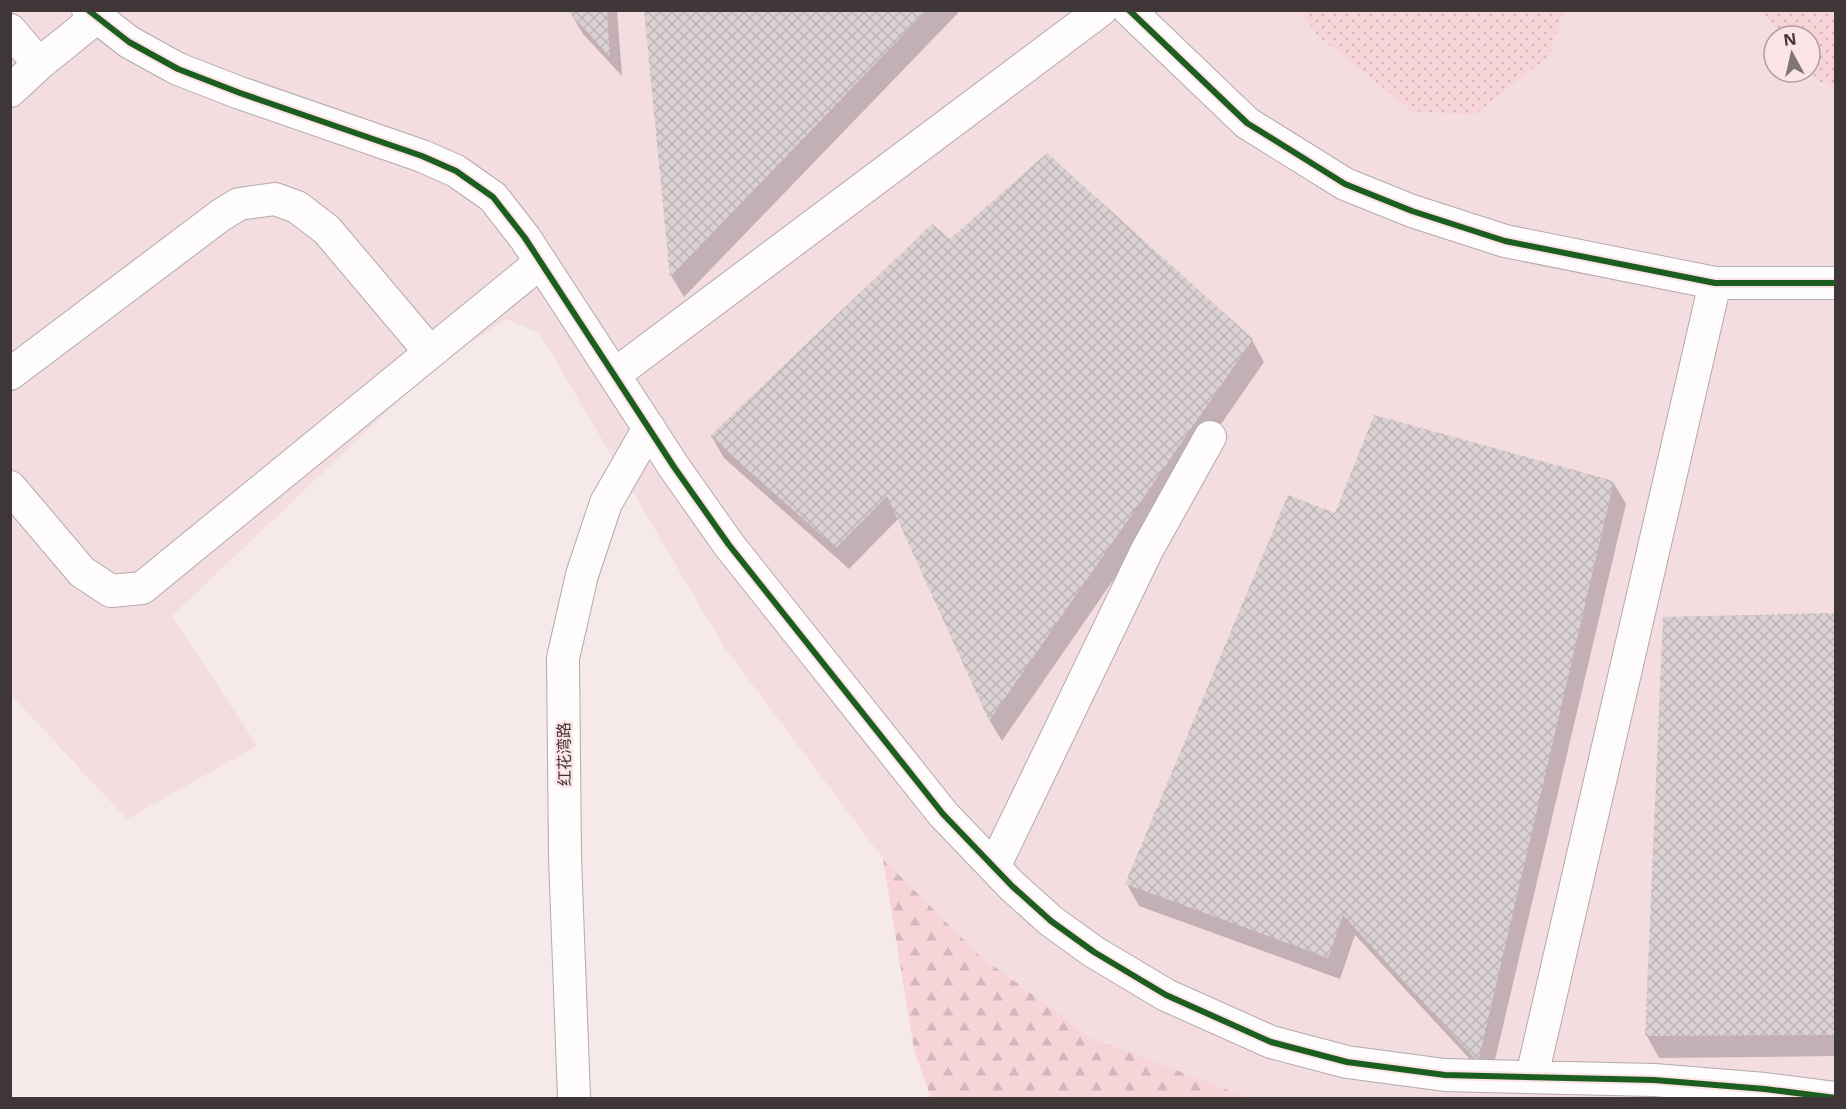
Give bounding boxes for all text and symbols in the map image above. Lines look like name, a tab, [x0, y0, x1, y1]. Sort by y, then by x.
north arrow	[1762, 24, 1822, 84]
text: N	[1782, 27, 1798, 51]
street label: 红花湾路	[552, 722, 576, 786]

